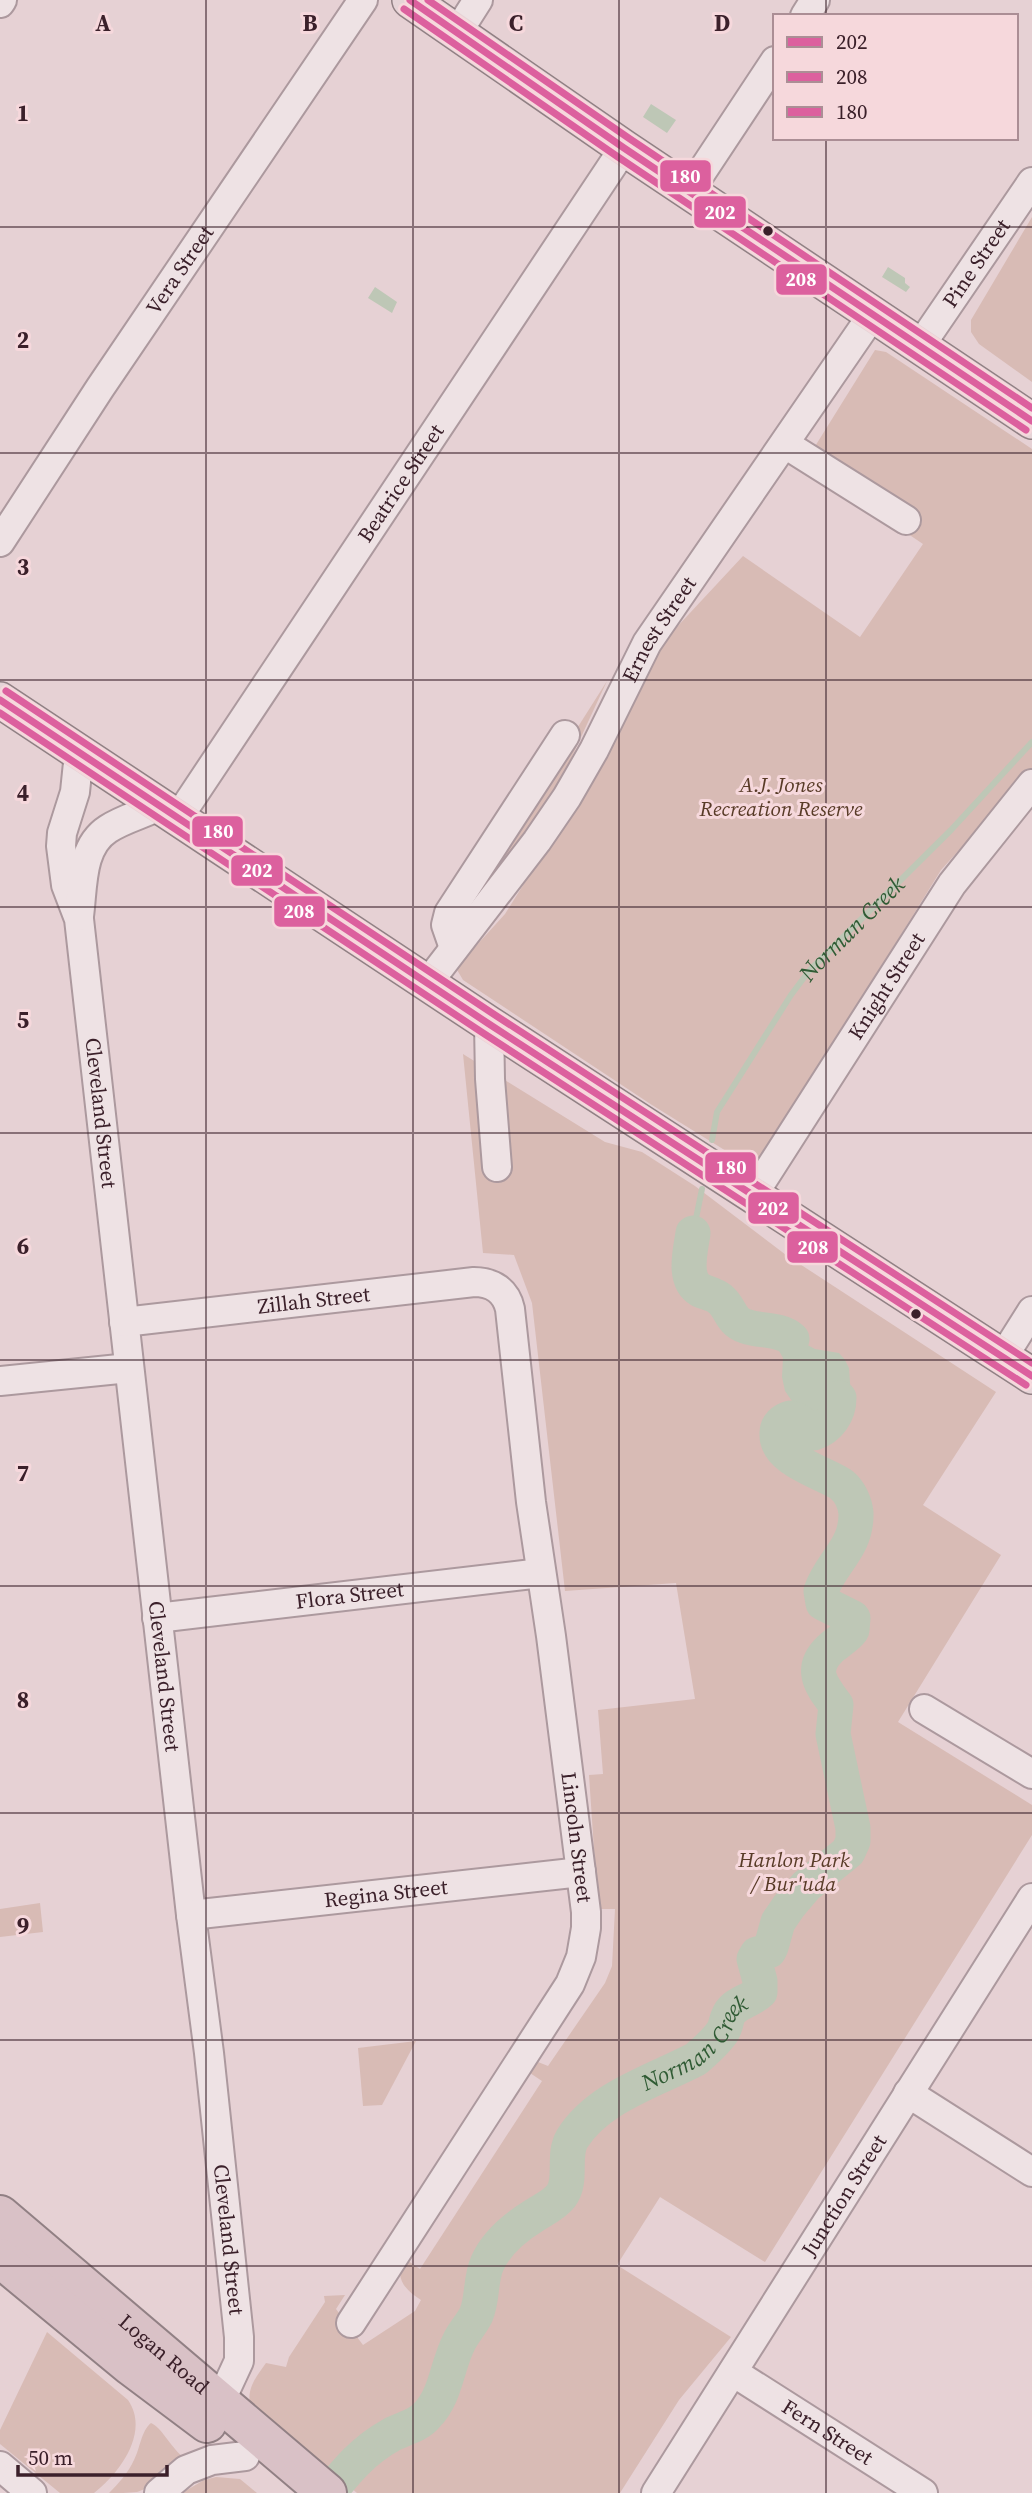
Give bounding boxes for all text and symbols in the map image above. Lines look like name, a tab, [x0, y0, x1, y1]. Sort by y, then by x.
text: A	[95, 7, 111, 39]
text: B	[303, 7, 318, 39]
text: C	[509, 7, 523, 39]
text: D	[714, 7, 730, 39]
legend	[773, 14, 1018, 140]
text: 202	[836, 27, 868, 56]
text: 208	[836, 62, 868, 91]
text: 1	[17, 97, 29, 129]
text: 180	[836, 97, 868, 126]
line badge: 180	[659, 159, 712, 193]
text: 180	[670, 163, 700, 189]
line badge: 202	[693, 195, 747, 229]
text: 202	[705, 199, 735, 225]
street label: Pine Street	[935, 213, 1017, 313]
street label: Vera Street	[139, 219, 220, 320]
unlabelled marker	[761, 224, 775, 238]
line badge: 208	[775, 263, 828, 296]
text: 208	[786, 266, 816, 292]
text: 2	[17, 324, 29, 356]
street label: Beatrice Street	[350, 418, 450, 548]
text: 3	[17, 551, 29, 583]
street label: Ernest Street	[615, 570, 703, 687]
park label: A.J. Jones Recreation Reserve	[699, 770, 863, 823]
text: 4	[17, 777, 29, 809]
line badge: 180	[191, 815, 244, 848]
text: 180	[203, 818, 233, 844]
line badge: 202	[230, 854, 284, 887]
text: 202	[242, 857, 272, 883]
water label: Norman Creek	[790, 869, 912, 988]
line badge: 208	[273, 895, 326, 928]
text: 208	[284, 898, 314, 924]
street label: Knight Street	[841, 926, 932, 1045]
text: 5	[17, 1004, 29, 1036]
street label: Cleveland Street	[78, 1036, 124, 1190]
line badge: 180	[704, 1151, 757, 1184]
text: 180	[716, 1154, 746, 1180]
line badge: 202	[747, 1191, 800, 1225]
text: 202	[758, 1195, 788, 1221]
text: 6	[17, 1230, 29, 1262]
line badge: 208	[786, 1230, 839, 1264]
text: 208	[798, 1234, 828, 1260]
street label: Zillah Street	[256, 1279, 372, 1321]
unlabelled marker	[909, 1307, 923, 1321]
text: 7	[17, 1457, 29, 1489]
street label: Flora Street	[294, 1574, 405, 1616]
street label: Cleveland Street	[142, 1599, 188, 1753]
text: 8	[17, 1684, 29, 1716]
street label: Lincoln Street	[554, 1770, 600, 1904]
park label: Hanlon Park / Bur'uda	[737, 1845, 850, 1898]
street label: Regina Street	[323, 1872, 449, 1914]
text: 9	[17, 1910, 29, 1942]
water label: Norman Creek	[635, 1987, 753, 2099]
street label: Junction Street	[794, 2128, 893, 2263]
street label: Cleveland Street	[207, 2163, 252, 2316]
street label: Logan Road	[113, 2307, 216, 2401]
street label: Fern Street	[777, 2392, 879, 2472]
scale bar	[18, 2434, 166, 2478]
text: 50 m	[28, 2443, 73, 2472]

